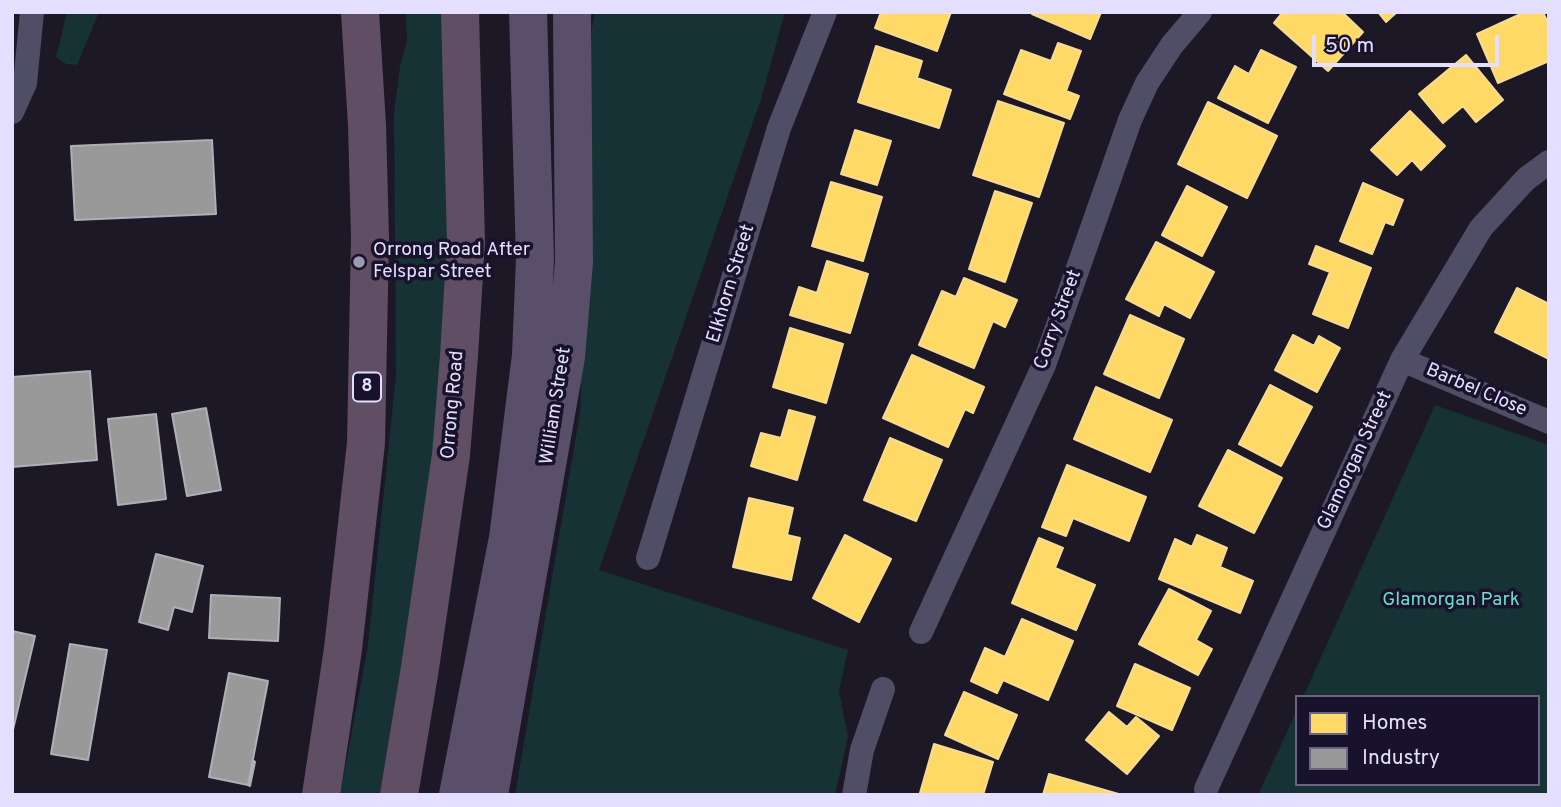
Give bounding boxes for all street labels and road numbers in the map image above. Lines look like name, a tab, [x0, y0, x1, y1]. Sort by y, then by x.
street label: Elkhorn Street	[703, 222, 761, 346]
street label: Corry Street	[1030, 267, 1088, 373]
street label: William Street	[536, 346, 578, 466]
street label: Orrong Road	[438, 350, 470, 460]
street label: Barbel Close	[1422, 360, 1530, 422]
road number: 8	[353, 372, 381, 402]
street label: Glamorgan Street	[1314, 388, 1398, 534]

